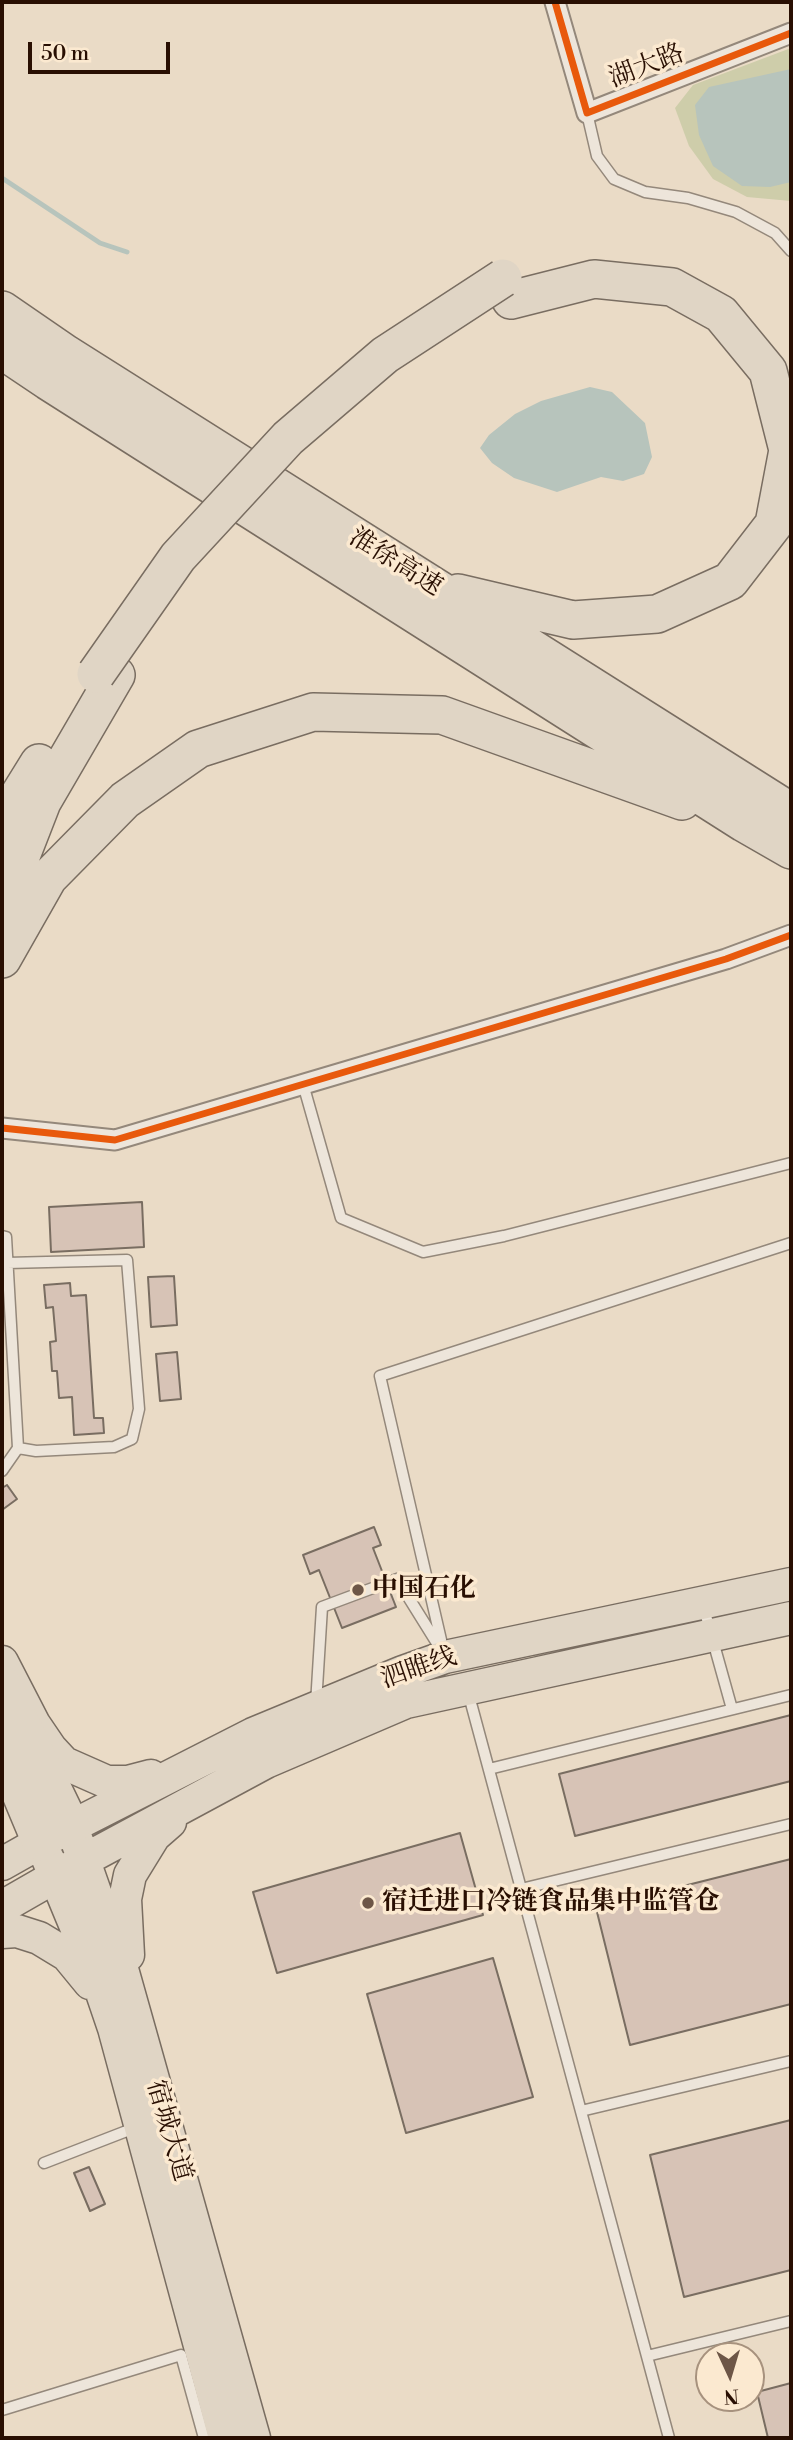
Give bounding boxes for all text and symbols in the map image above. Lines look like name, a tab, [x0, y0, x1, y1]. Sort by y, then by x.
scale bar	[32, 28, 173, 72]
street label: 湖大路	[605, 38, 689, 96]
text: 50 m	[41, 41, 89, 67]
street label: 淮徐高速	[343, 522, 447, 604]
place label: 中国石化	[372, 1574, 476, 1606]
marker: 中国石化	[350, 1582, 366, 1598]
street label: 泗睢线	[377, 1642, 461, 1696]
place label: 宿迁进口冷链食品集中监管仓	[382, 1887, 720, 1919]
marker: 宿迁进口冷链食品集中监管仓	[360, 1895, 376, 1911]
street label: 宿城大道	[139, 2077, 197, 2185]
north arrow	[695, 2342, 765, 2412]
text: N	[723, 2383, 740, 2408]

